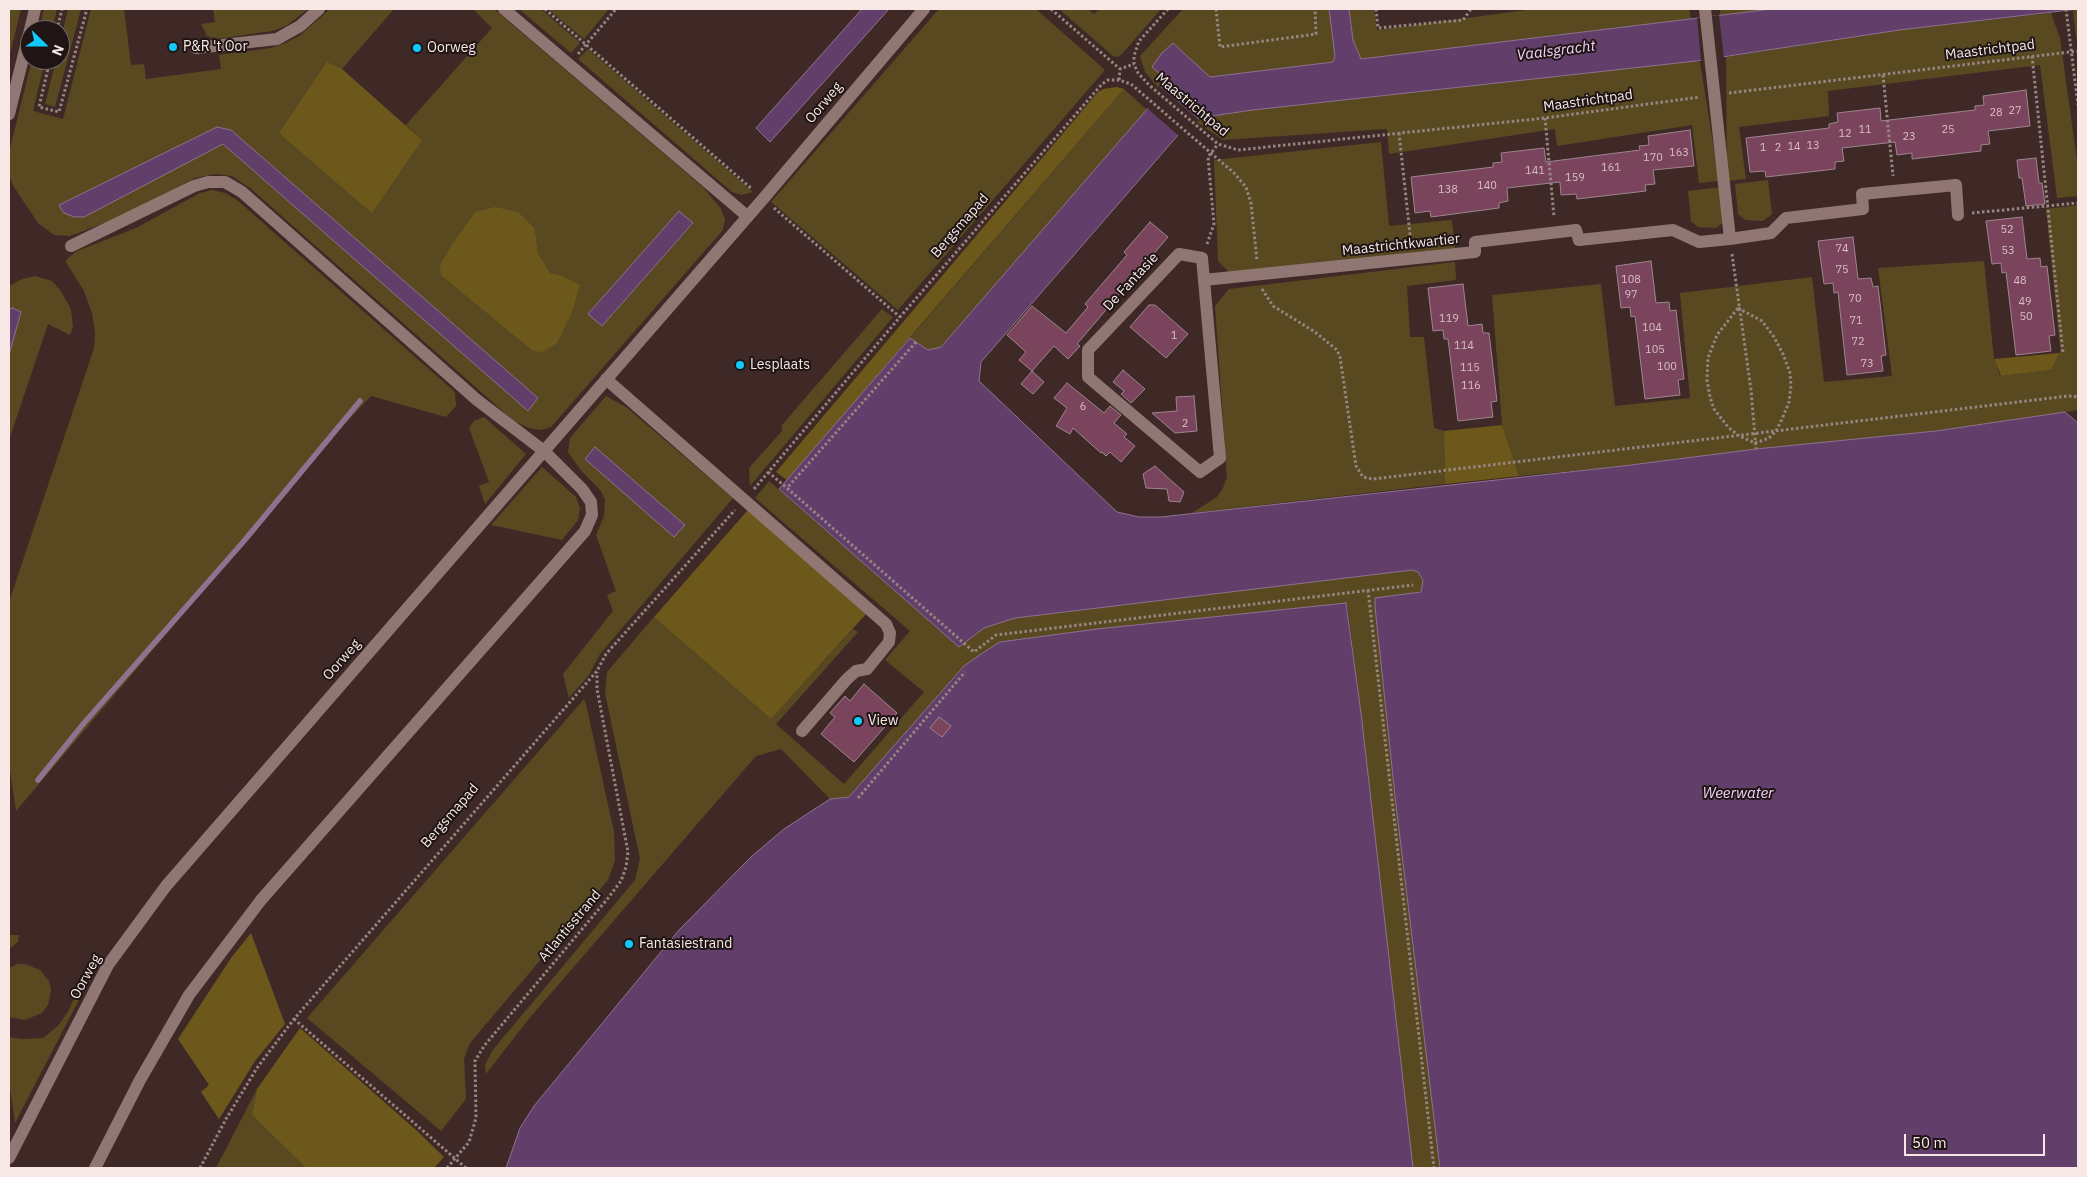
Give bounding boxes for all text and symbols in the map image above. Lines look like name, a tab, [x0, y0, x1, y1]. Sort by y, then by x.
north arrow	[20, 20, 70, 70]
street label: Maastrichtpad	[1944, 36, 2036, 64]
water label: Vaalsgracht	[1516, 37, 1596, 65]
place label: P&R 't Oor	[183, 39, 248, 55]
place label: Oorweg	[427, 40, 476, 56]
marker: P&R 't Oor	[167, 41, 179, 53]
text: N	[48, 42, 68, 58]
marker: Oorweg	[411, 42, 423, 54]
street label: Maastrichtpad	[1152, 70, 1232, 140]
street label: Oorweg	[802, 79, 846, 127]
street label: Maastrichtpad	[1542, 86, 1634, 116]
house number: 27	[2008, 104, 2022, 118]
house number: 28	[1989, 106, 2003, 120]
house number: 11	[1858, 123, 1872, 137]
house number: 25	[1941, 123, 1955, 137]
house number: 12	[1838, 127, 1852, 141]
house number: 23	[1902, 130, 1916, 144]
house number: 13	[1806, 139, 1820, 153]
house number: 14	[1787, 140, 1801, 154]
house number: 1	[1760, 141, 1766, 155]
house number: 2	[1775, 141, 1781, 155]
house number: 163	[1669, 146, 1689, 160]
house number: 170	[1643, 151, 1663, 165]
house number: 161	[1601, 161, 1621, 175]
house number: 141	[1525, 164, 1545, 178]
house number: 159	[1565, 171, 1585, 185]
house number: 140	[1477, 179, 1497, 193]
house number: 138	[1438, 183, 1458, 197]
street label: Bergsmapad	[928, 191, 992, 261]
house number: 52	[2000, 223, 2014, 237]
street label: Maastrichtkwartier	[1341, 230, 1461, 260]
house number: 74	[1835, 242, 1849, 256]
house number: 53	[2001, 244, 2015, 258]
street label: De Fantasie	[1100, 249, 1162, 315]
house number: 75	[1835, 263, 1849, 277]
house number: 108	[1621, 273, 1641, 287]
house number: 48	[2013, 274, 2027, 288]
house number: 97	[1624, 288, 1638, 302]
house number: 70	[1848, 292, 1862, 306]
house number: 49	[2018, 295, 2032, 309]
house number: 50	[2019, 310, 2033, 324]
house number: 119	[1439, 312, 1459, 326]
house number: 71	[1849, 314, 1863, 328]
house number: 104	[1642, 321, 1662, 335]
house number: 1	[1171, 329, 1177, 343]
house number: 72	[1851, 335, 1865, 349]
house number: 114	[1454, 339, 1474, 353]
house number: 105	[1645, 343, 1665, 357]
place label: Lesplaats	[750, 357, 810, 373]
house number: 73	[1860, 357, 1874, 371]
marker: Lesplaats	[734, 359, 746, 371]
house number: 100	[1657, 360, 1677, 374]
house number: 115	[1460, 361, 1480, 375]
house number: 116	[1461, 379, 1481, 393]
house number: 6	[1080, 400, 1086, 414]
house number: 2	[1182, 417, 1188, 431]
street label: Oorweg	[320, 636, 364, 684]
place label: View	[868, 713, 898, 729]
marker: View	[852, 715, 864, 727]
street label: Bergsmapad	[418, 781, 482, 851]
water label: Weerwater	[1702, 785, 1774, 803]
street label: Atlantisstrand	[535, 887, 605, 965]
place label: Fantasiestrand	[639, 936, 732, 952]
marker: Fantasiestrand	[623, 938, 635, 950]
street label: Oorweg	[67, 952, 105, 1002]
scale bar	[1907, 1124, 2048, 1156]
text: 50 m	[1912, 1133, 1947, 1152]

